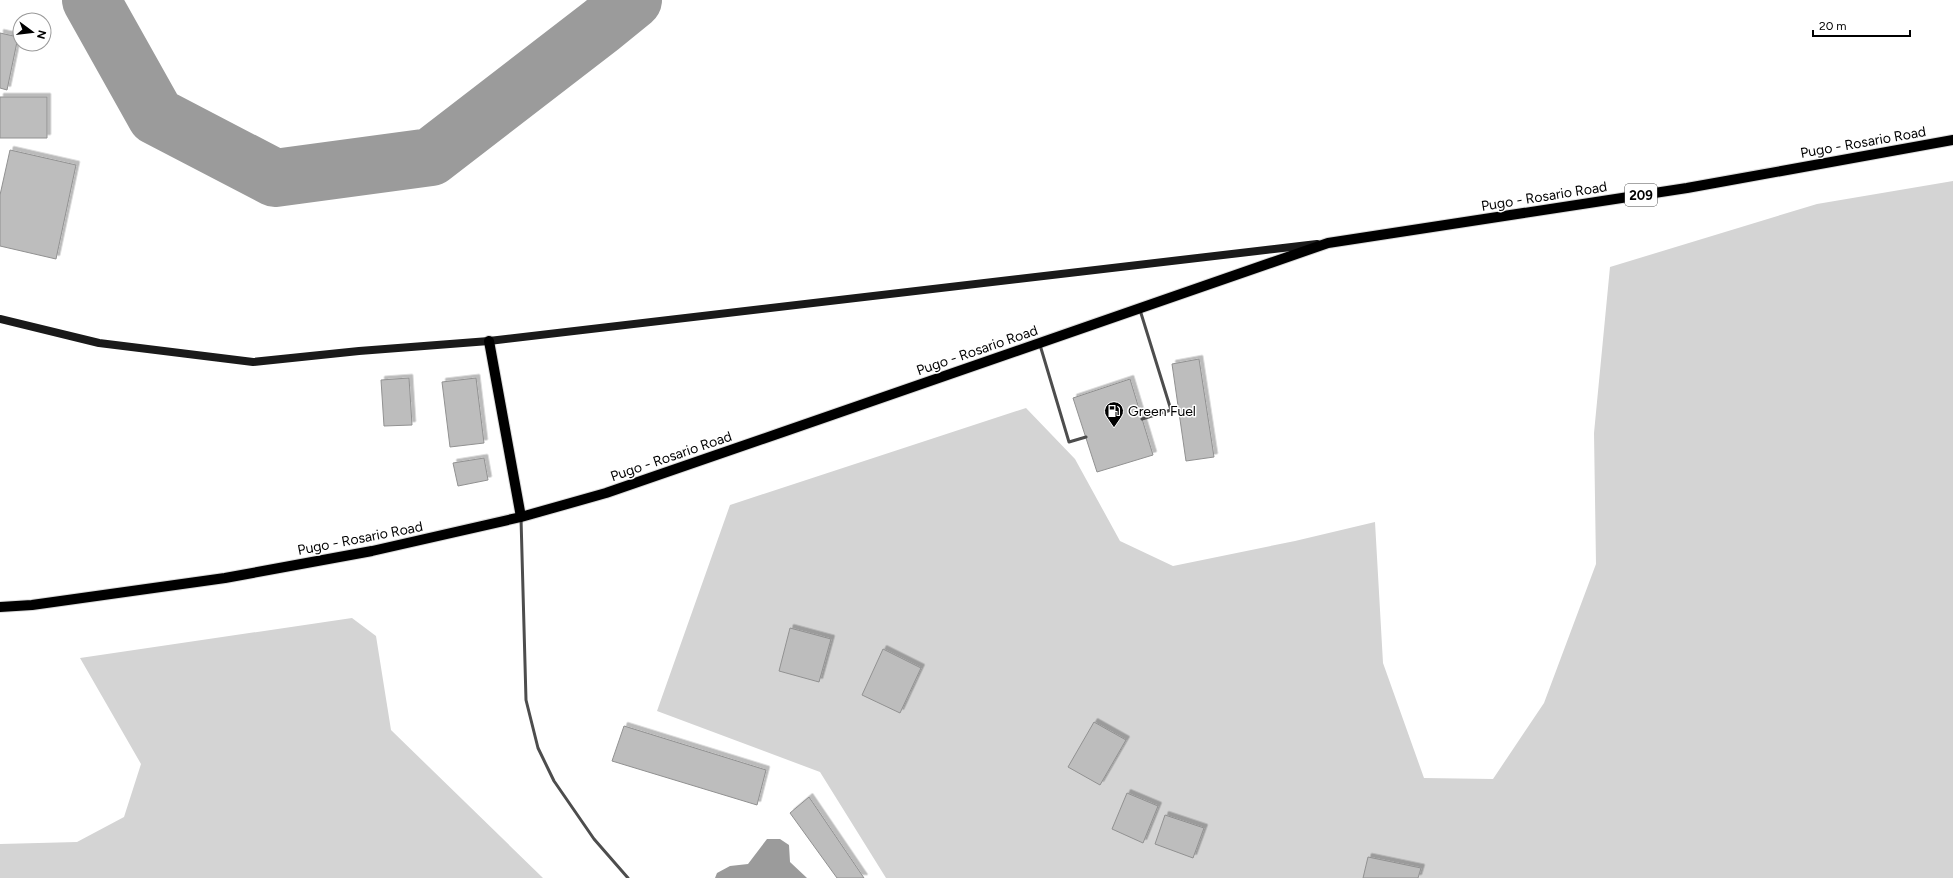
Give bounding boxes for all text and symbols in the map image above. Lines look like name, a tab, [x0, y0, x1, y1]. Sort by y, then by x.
north arrow	[12, 12, 52, 52]
scale bar	[1813, 12, 1910, 38]
text: 20 m	[1819, 19, 1847, 33]
text: N	[34, 29, 49, 40]
street label: Pugo - Rosario Road	[1799, 123, 1927, 162]
street label: Pugo - Rosario Road	[1480, 178, 1608, 215]
road number: 209	[1625, 184, 1657, 206]
street label: Pugo - Rosario Road	[914, 322, 1040, 379]
fuel station icon: Green Fuel	[1103, 400, 1125, 428]
place label: Green Fuel	[1128, 403, 1196, 420]
street label: Pugo - Rosario Road	[608, 428, 734, 485]
street label: Pugo - Rosario Road	[296, 518, 424, 559]

